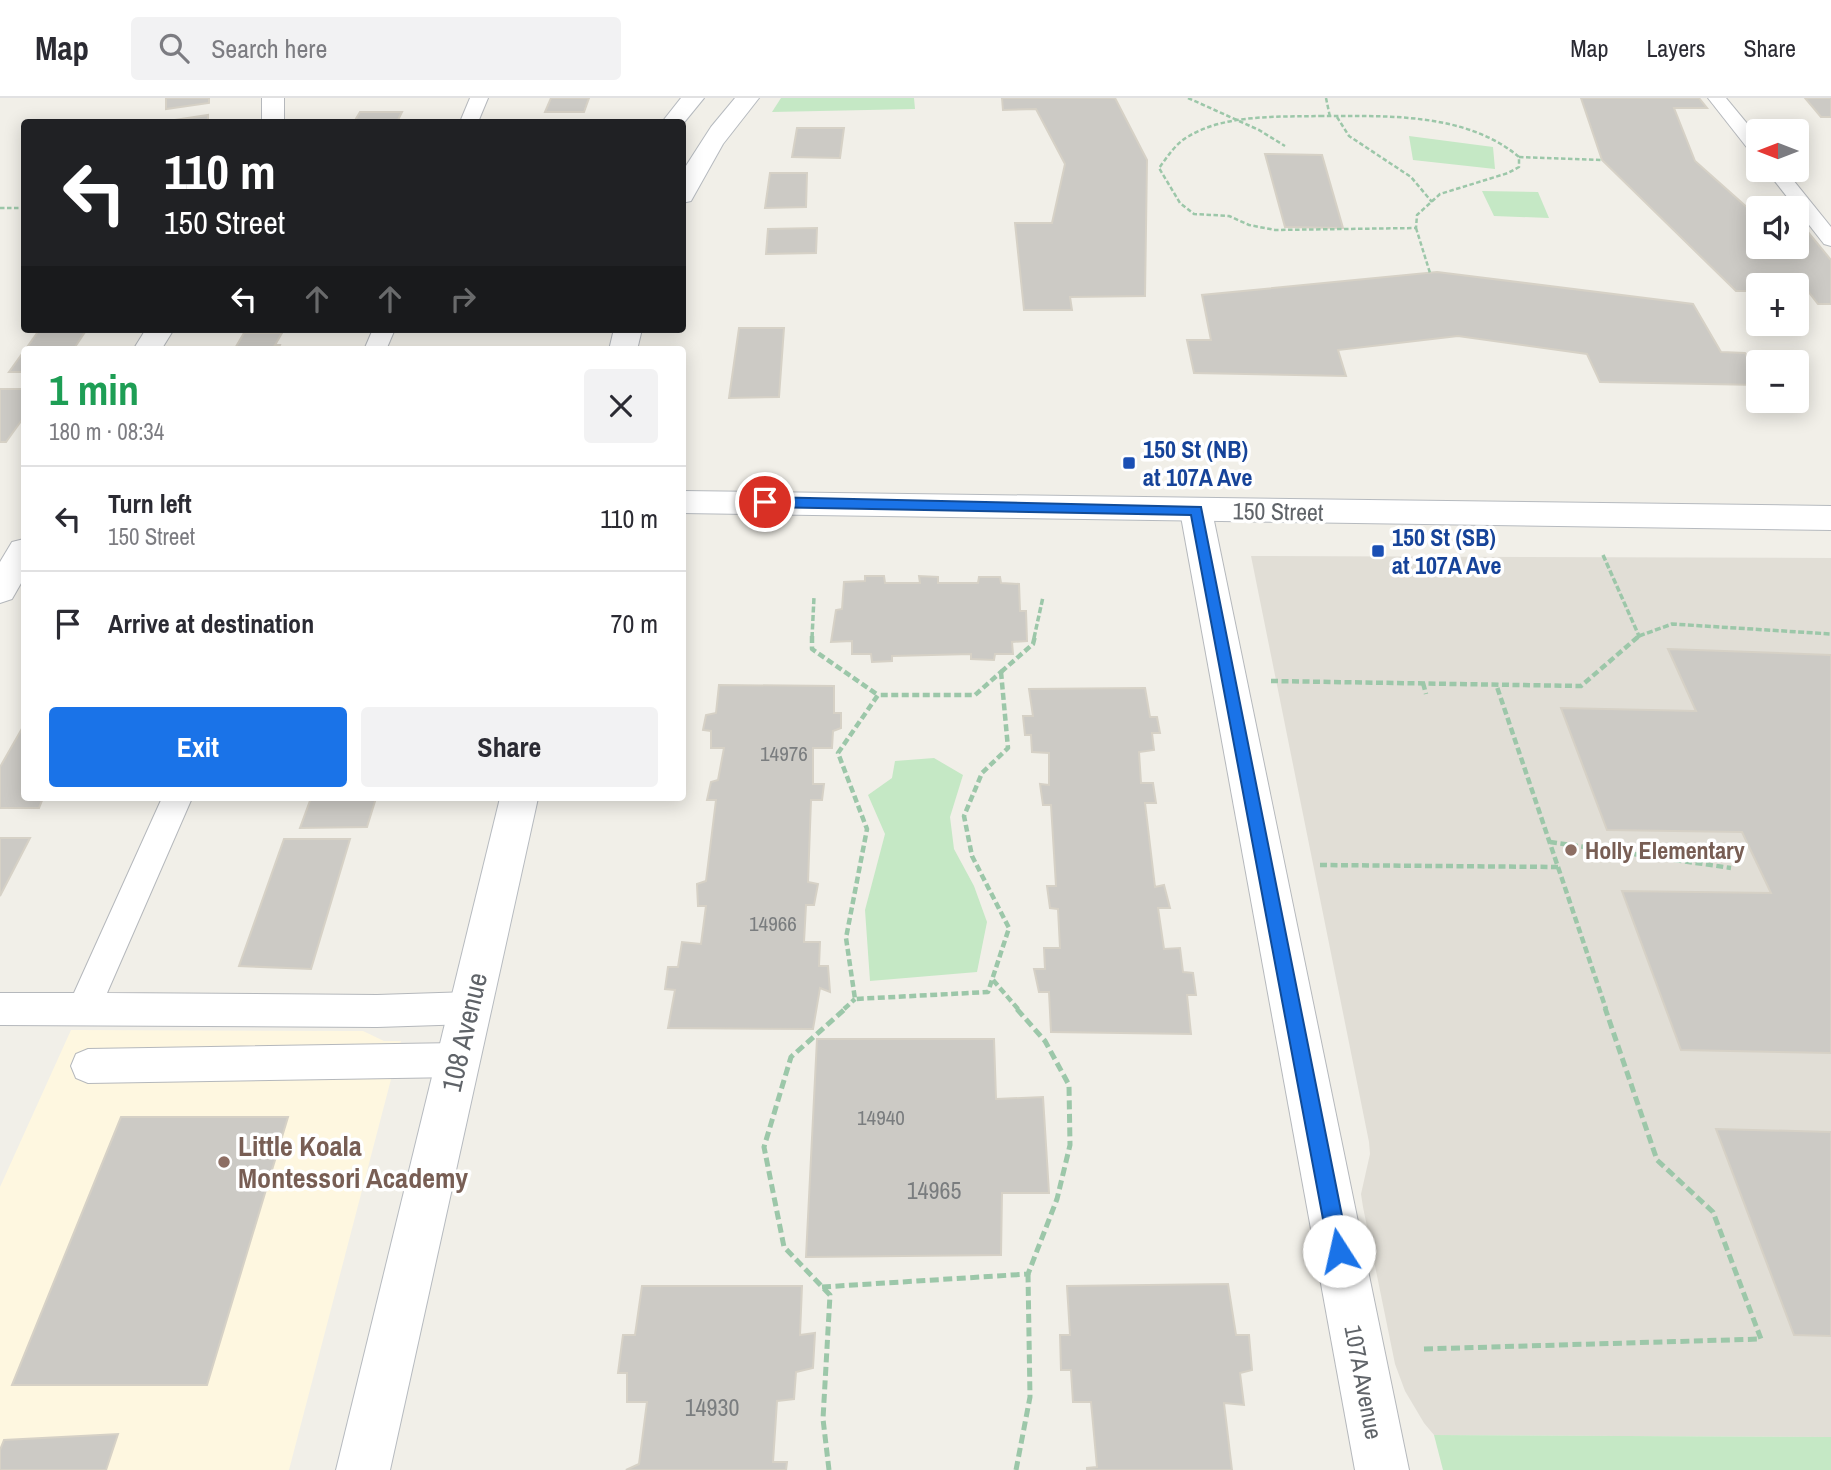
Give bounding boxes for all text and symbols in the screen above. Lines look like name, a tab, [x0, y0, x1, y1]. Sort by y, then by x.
search box	[131, 17, 621, 80]
text: Map	[35, 26, 89, 70]
icon: search	[155, 29, 193, 67]
text: Search here	[211, 31, 327, 66]
text: Map	[1570, 32, 1608, 64]
text: Layers	[1646, 32, 1705, 64]
text: Share	[1743, 32, 1796, 64]
north arrow	[1746, 119, 1810, 182]
map controls	[1746, 119, 1809, 413]
text: 110 m	[164, 138, 276, 204]
icon: left	[49, 147, 140, 238]
button: sound	[1746, 196, 1809, 259]
text: 150 Street	[164, 201, 285, 244]
button: +	[1746, 273, 1809, 336]
icon: left	[225, 280, 263, 318]
icon: ahead	[298, 280, 336, 318]
icon: ahead	[371, 280, 409, 318]
icon: right	[444, 280, 482, 318]
button: −	[1746, 350, 1809, 413]
text: 1 min	[49, 362, 139, 418]
button: close	[584, 369, 658, 443]
text: 180 m · 08:34	[49, 416, 164, 447]
place label: 150 St (NB) at 107A Ave	[1143, 433, 1252, 493]
marker: 150 St (NB) at 107A Ave	[1121, 455, 1137, 471]
pin	[735, 472, 795, 532]
icon: arrive	[746, 483, 784, 521]
text: Turn left	[108, 486, 192, 521]
street label: 150 Street	[1232, 494, 1324, 528]
icon: left	[49, 500, 87, 538]
text: 110 m	[600, 501, 658, 536]
text: 150 Street	[108, 521, 195, 552]
place label: 150 St (SB) at 107A Ave	[1392, 521, 1501, 581]
marker: 150 St (SB) at 107A Ave	[1370, 543, 1386, 559]
icon: arrive	[49, 605, 87, 643]
text: Arrive at destination	[108, 606, 314, 641]
text: 70 m	[611, 606, 658, 641]
button: Exit	[49, 707, 347, 787]
button: Share	[361, 707, 658, 787]
house number: 14976	[760, 739, 808, 768]
place label: Holly Elementary	[1585, 834, 1745, 866]
marker: Holly Elementary	[1563, 842, 1579, 858]
house number: 14966	[749, 909, 797, 938]
street label: 108 Avenue	[432, 969, 496, 1095]
house number: 14940	[857, 1103, 905, 1132]
place label: Little Koala Montessori Academy	[238, 1127, 468, 1197]
marker: Little Koala Montessori Academy	[216, 1154, 232, 1170]
house number: 14965	[907, 1174, 961, 1206]
position arrow	[1302, 1214, 1376, 1288]
street label: 107A Avenue	[1337, 1322, 1391, 1442]
house number: 14930	[685, 1391, 739, 1423]

